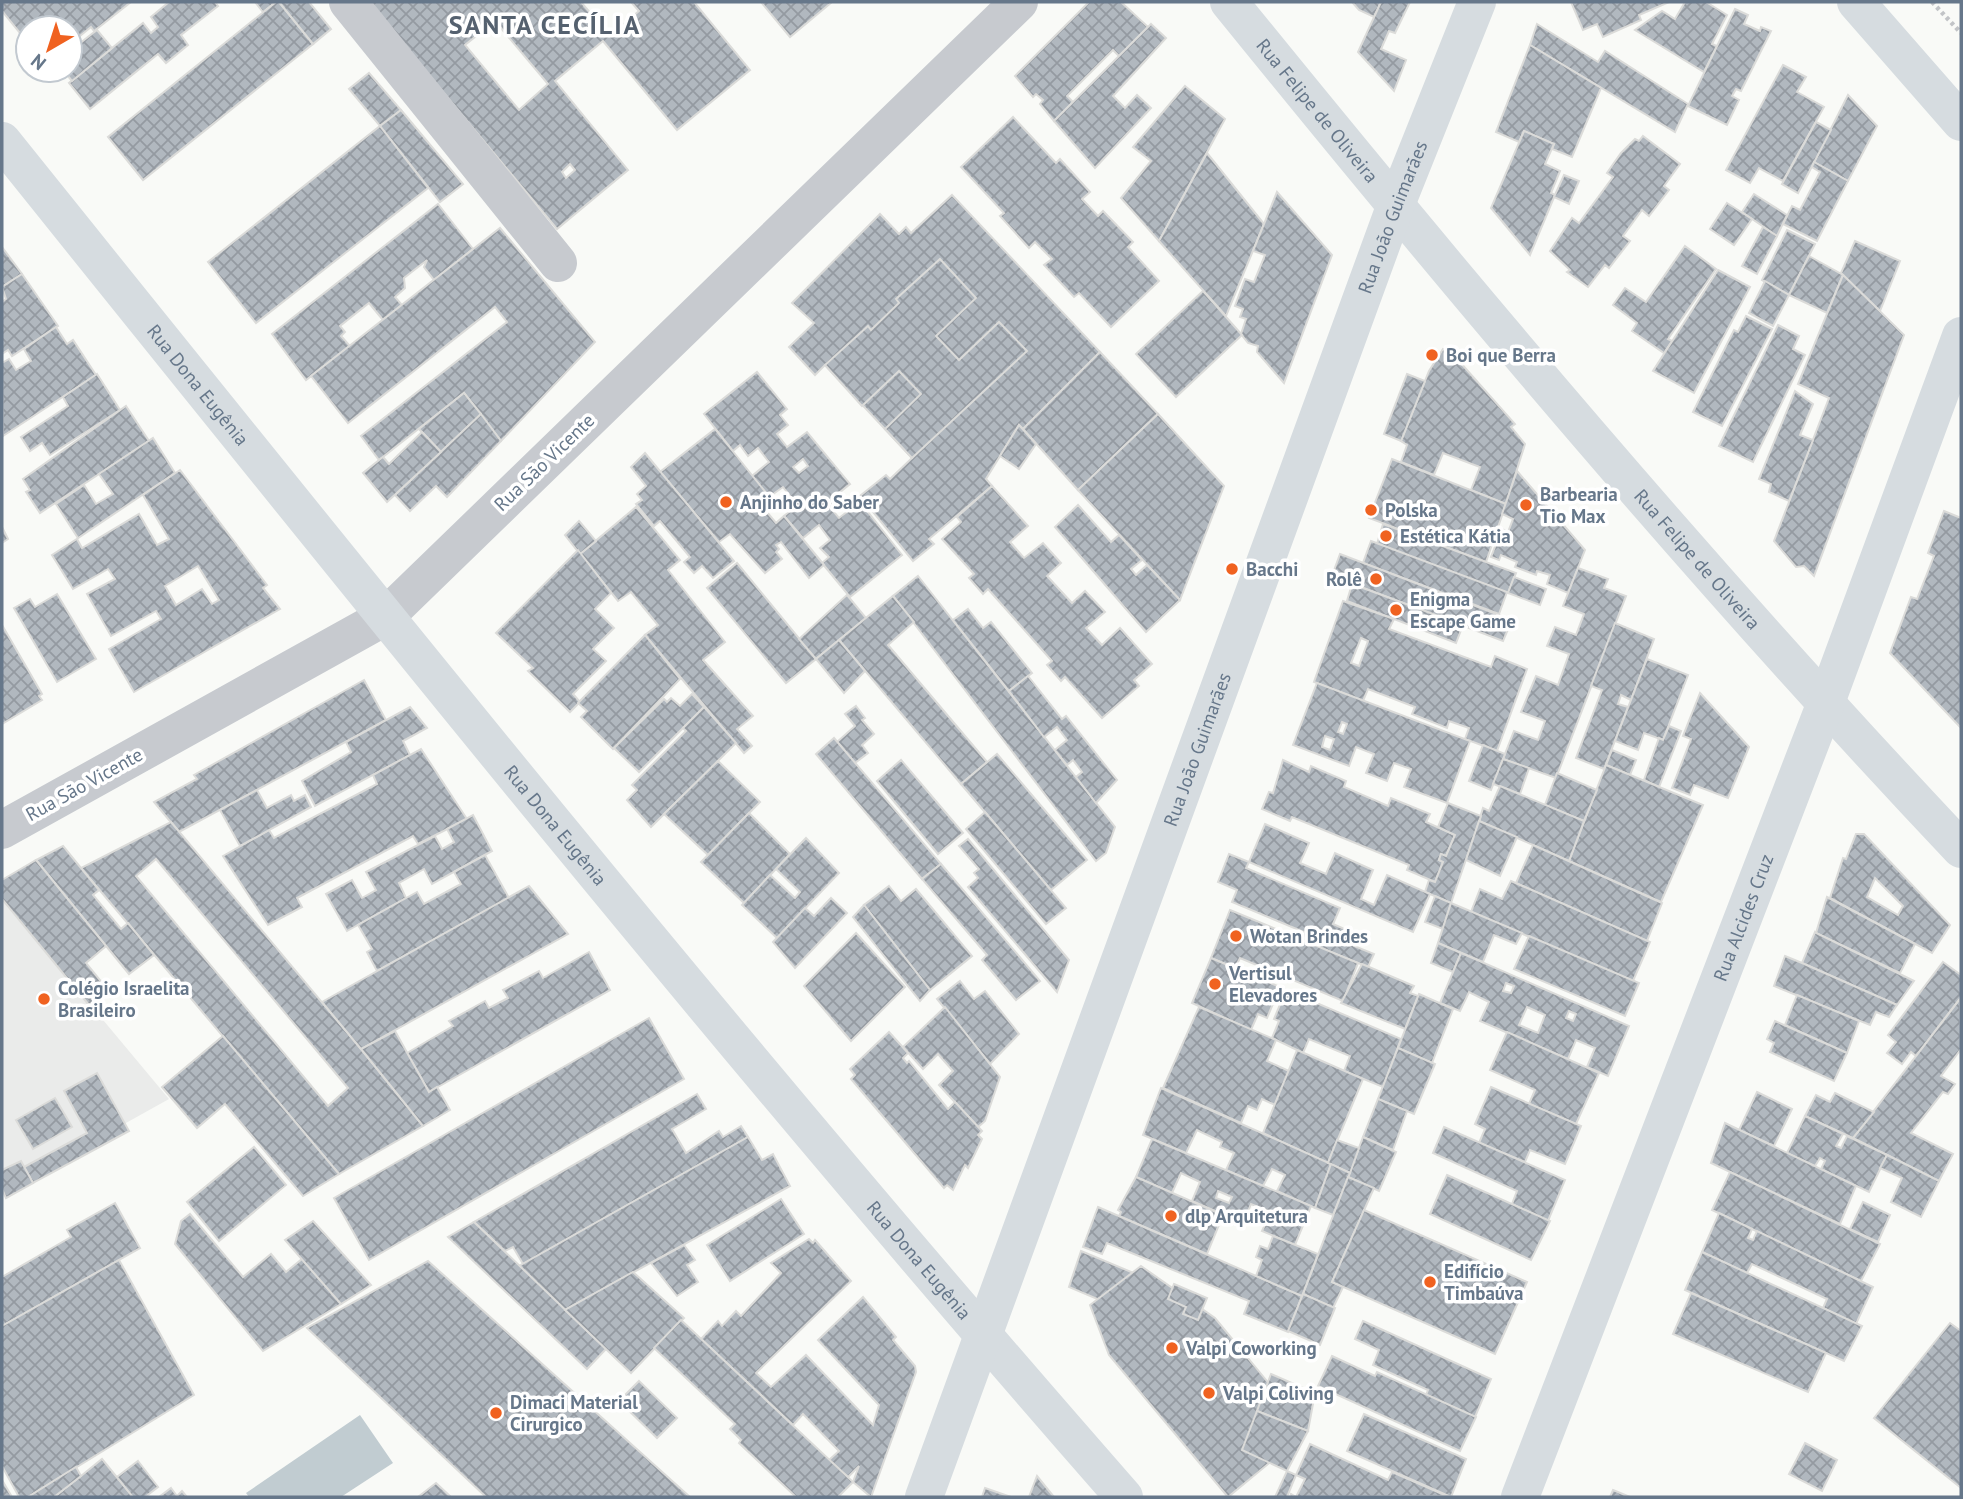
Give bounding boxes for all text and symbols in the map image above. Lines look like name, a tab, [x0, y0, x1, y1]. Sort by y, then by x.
district label: SANTA CECÍLIA	[449, 8, 641, 41]
north arrow	[14, 14, 84, 84]
street label: Rua Felipe de Oliveira	[1251, 34, 1384, 187]
text: N	[26, 49, 51, 75]
street label: Rua João Guimarães	[1352, 137, 1432, 297]
street label: Rua Dona Eugênia	[142, 319, 254, 450]
place label: Boi que Berra	[1446, 343, 1556, 367]
marker: Boi que Berra	[1424, 347, 1440, 363]
street label: Rua São Vicente	[489, 408, 599, 516]
place label: Barbearia Tio Max	[1540, 482, 1618, 528]
street label: Rua Felipe de Oliveira	[1629, 484, 1766, 634]
place label: Anjinho do Saber	[740, 490, 879, 514]
marker: Anjinho do Saber	[718, 494, 734, 510]
marker: Barbearia Tio Max	[1518, 497, 1534, 513]
place label: Polska	[1385, 498, 1438, 522]
marker: Polska	[1363, 502, 1379, 518]
place label: Estética Kátia	[1400, 524, 1511, 548]
marker: Estética Kátia	[1378, 528, 1394, 544]
place label: Bacchi	[1246, 557, 1298, 581]
marker: Bacchi	[1224, 561, 1240, 577]
place label: Rolê	[1326, 567, 1362, 591]
marker: Rolê	[1368, 571, 1384, 587]
place label: Enigma Escape Game	[1410, 587, 1516, 633]
marker: Enigma Escape Game	[1388, 602, 1404, 618]
street label: Rua João Guimarães	[1158, 669, 1236, 829]
street label: Rua São Vicente	[21, 742, 147, 826]
street label: Rua Dona Eugênia	[499, 760, 612, 890]
street label: Rua Alcides Cruz	[1708, 850, 1779, 984]
place label: Wotan Brindes	[1250, 924, 1368, 948]
marker: Wotan Brindes	[1228, 928, 1244, 944]
place label: Vertisul Elevadores	[1228, 961, 1317, 1007]
place label: Colégio Israelita Brasileiro	[58, 976, 190, 1022]
marker: Vertisul Elevadores	[1207, 976, 1223, 992]
marker: Colégio Israelita Brasileiro	[36, 991, 52, 1007]
street label: Rua Dona Eugênia	[862, 1196, 977, 1324]
place label: dlp Arquitetura	[1185, 1204, 1308, 1228]
marker: dlp Arquitetura	[1163, 1208, 1179, 1224]
place label: Edifício Timbaúva	[1444, 1259, 1524, 1305]
marker: Edifício Timbaúva	[1422, 1274, 1438, 1290]
place label: Valpi Coworking	[1185, 1336, 1317, 1360]
marker: Valpi Coworking	[1164, 1340, 1180, 1356]
place label: Valpi Coliving	[1222, 1381, 1334, 1405]
marker: Valpi Coliving	[1201, 1385, 1217, 1401]
place label: Dimaci Material Cirurgico	[510, 1390, 638, 1436]
marker: Dimaci Material Cirurgico	[488, 1405, 504, 1421]

